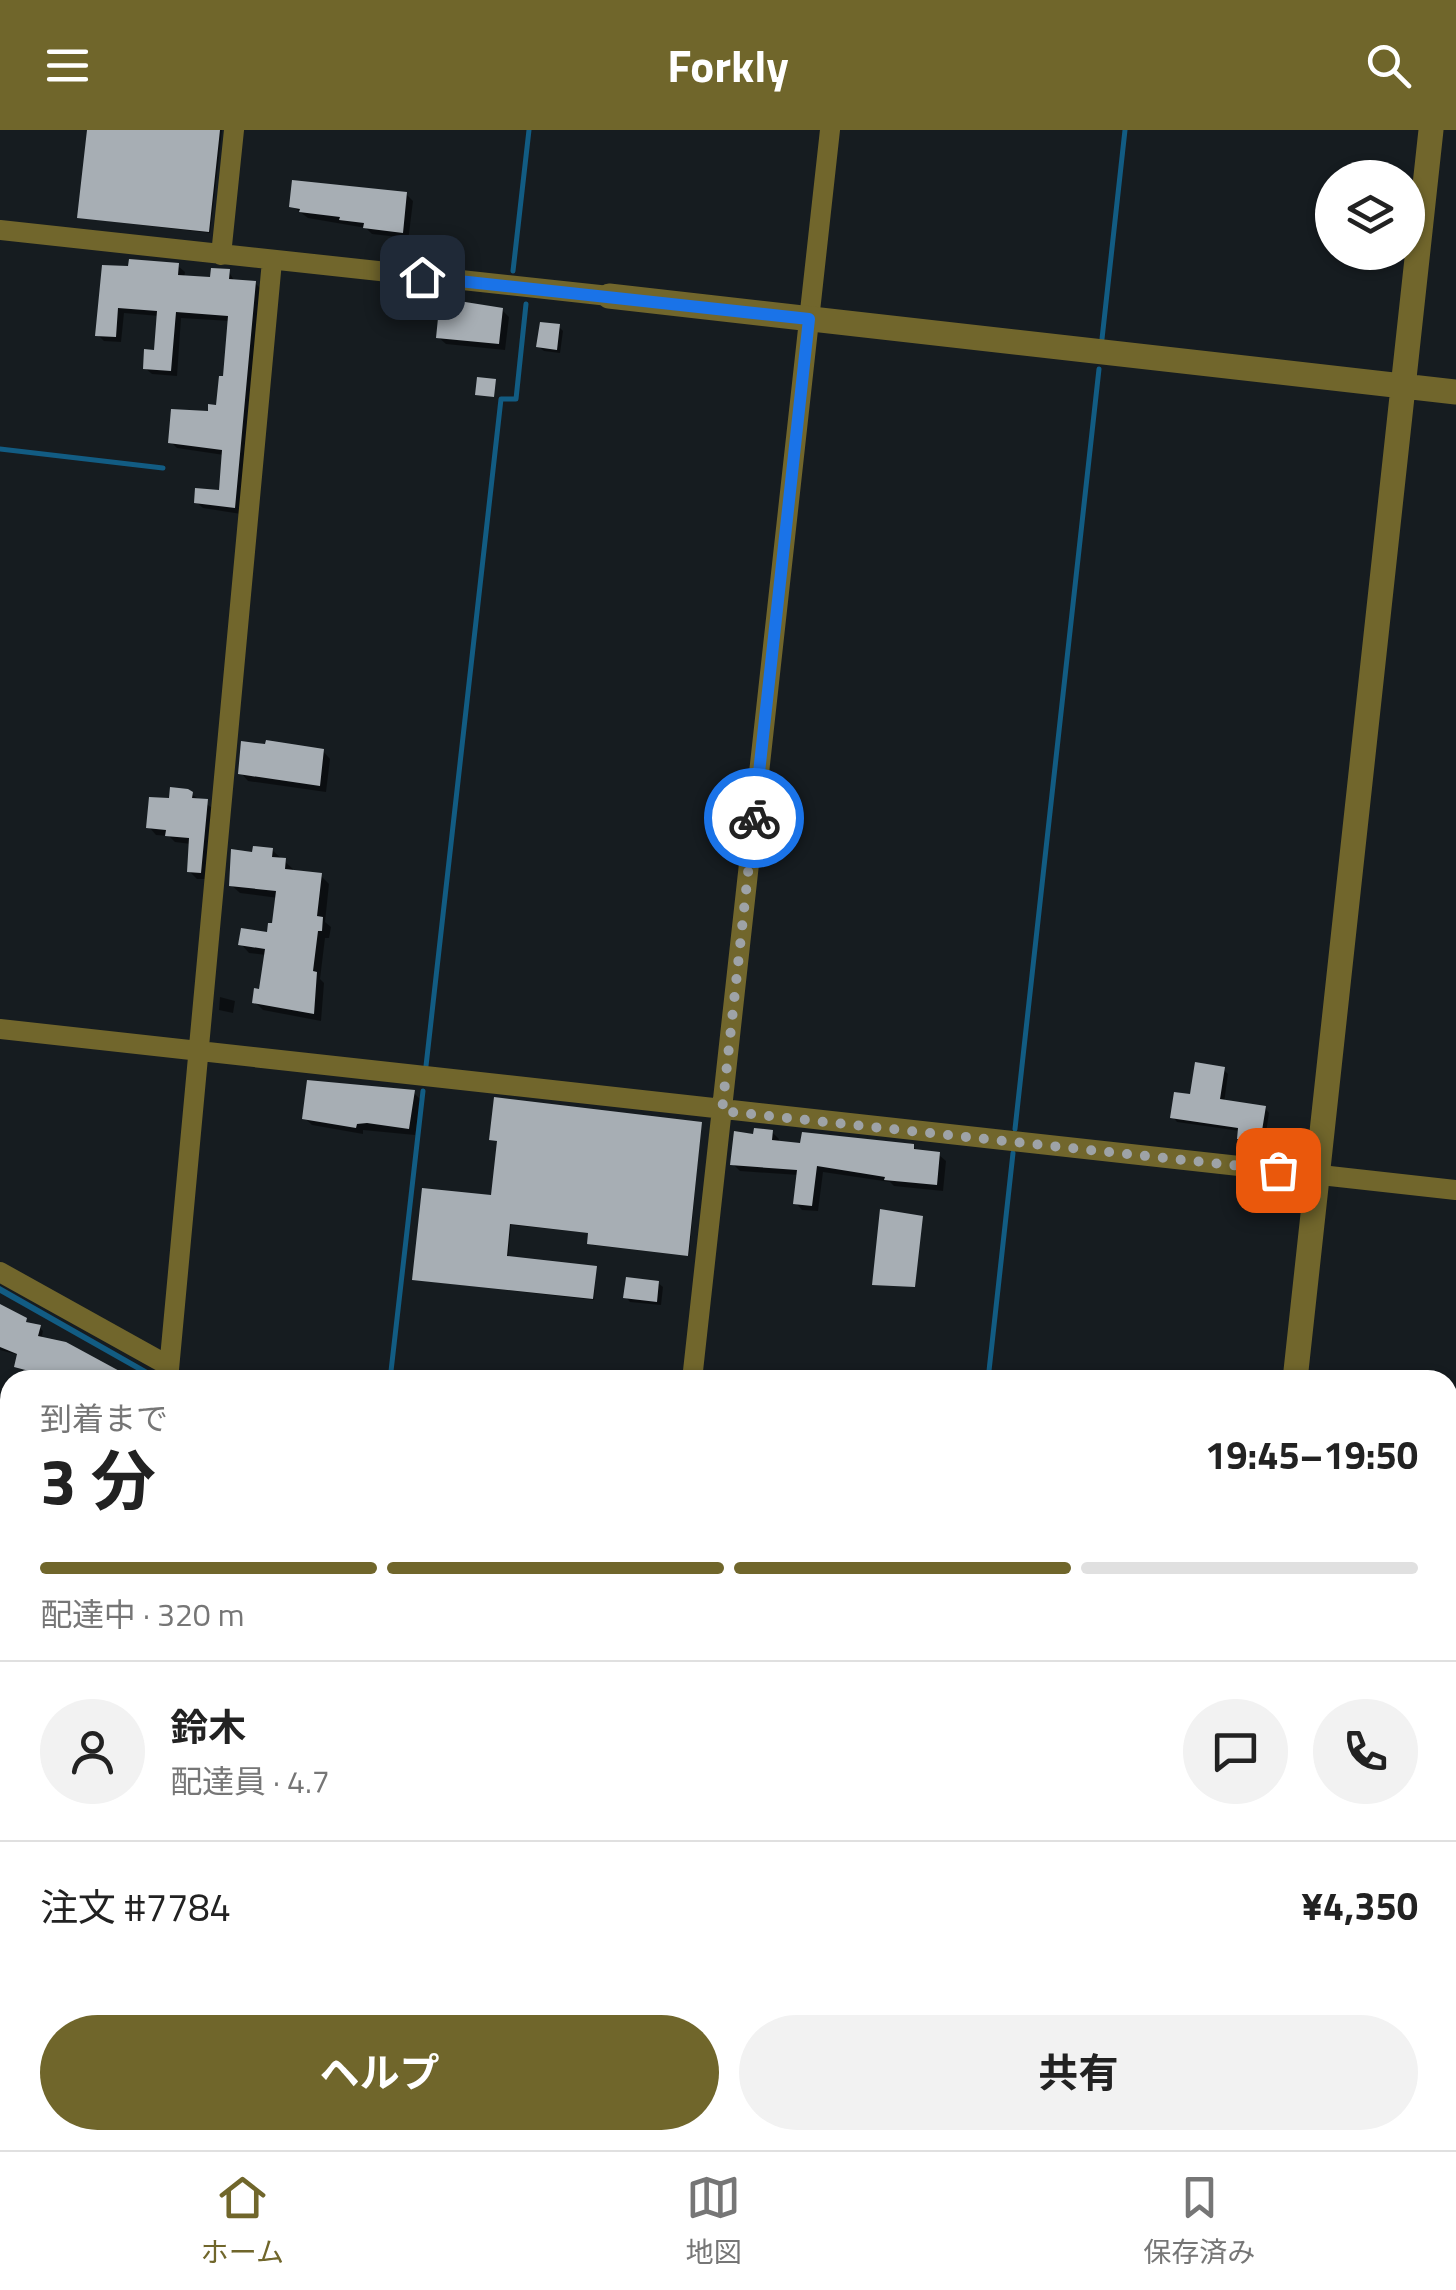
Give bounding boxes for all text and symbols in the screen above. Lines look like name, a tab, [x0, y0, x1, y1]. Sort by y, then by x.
text: Forkly	[667, 31, 789, 99]
icon: menu	[40, 38, 95, 93]
icon: search	[1361, 38, 1416, 93]
map controls	[1315, 160, 1425, 270]
button: layers	[1315, 160, 1425, 270]
pin	[380, 235, 465, 320]
icon: home	[395, 250, 450, 305]
courier	[704, 768, 804, 868]
icon: bike	[727, 791, 782, 846]
pin	[1236, 1128, 1321, 1213]
icon: bag	[1251, 1143, 1306, 1198]
text: 到着まで	[40, 1394, 168, 1442]
text: 19:45–19:50	[1205, 1426, 1418, 1484]
text: 3 分	[40, 1430, 156, 1529]
text: 配達中 · 320 m	[40, 1590, 245, 1638]
text: 鈴木	[170, 1698, 246, 1756]
button: person	[40, 1699, 145, 1804]
button: chat	[1183, 1699, 1288, 1804]
button: phone	[1313, 1699, 1418, 1804]
text: 配達員 · 4.7	[170, 1757, 330, 1805]
text: ¥4,350	[1302, 1877, 1418, 1935]
text: 注文 #7784	[40, 1878, 231, 1936]
button: ヘルプ	[40, 2015, 719, 2130]
button: 共有	[739, 2015, 1418, 2130]
tab: ホーム	[201, 2170, 284, 2273]
tab: 地図	[686, 2170, 742, 2273]
tab: 保存済み	[1143, 2170, 1255, 2273]

